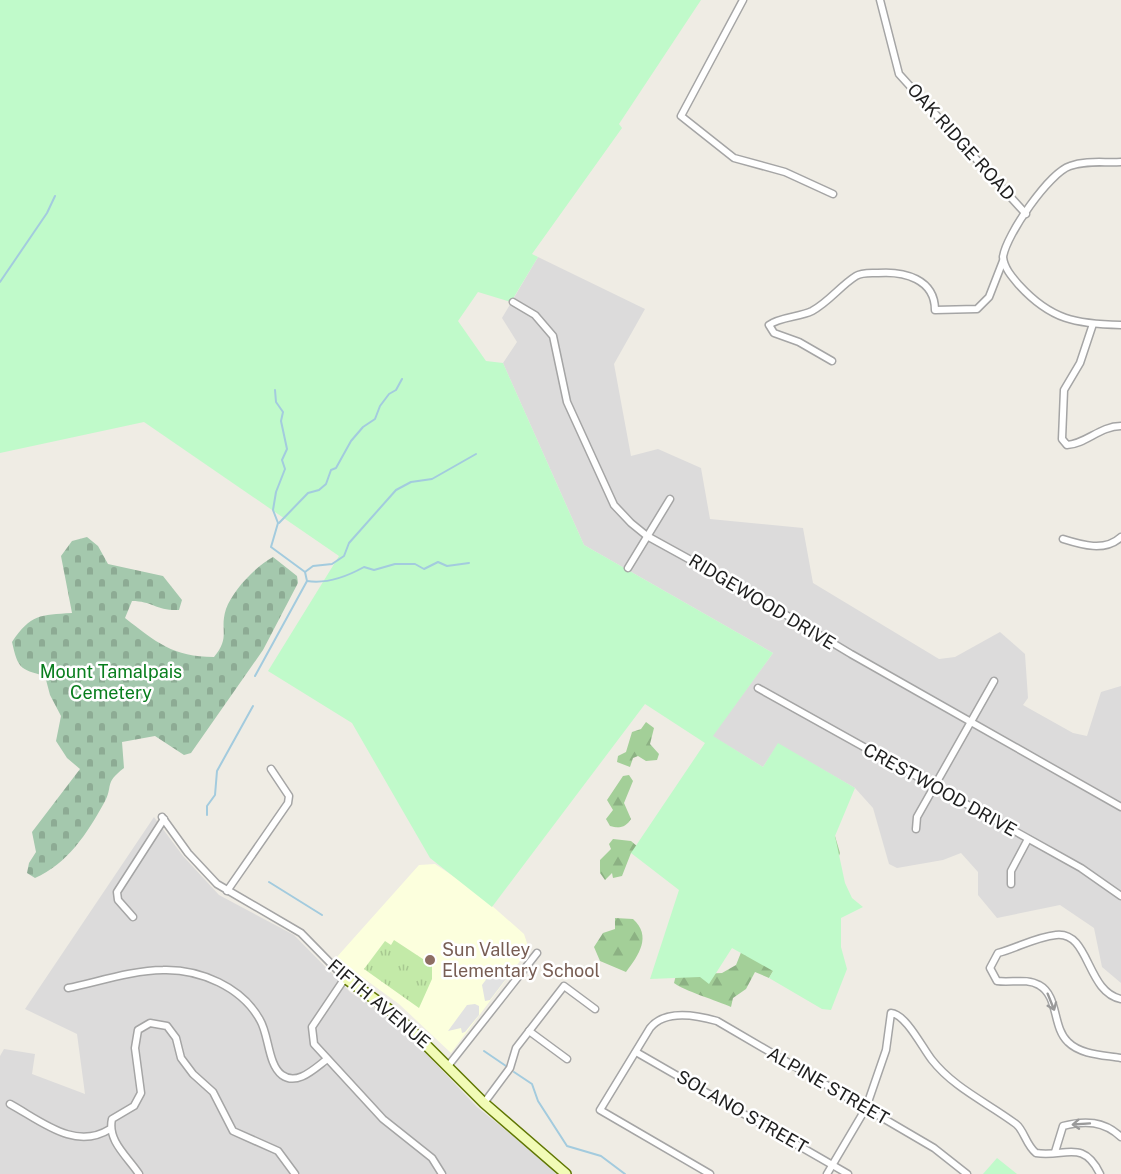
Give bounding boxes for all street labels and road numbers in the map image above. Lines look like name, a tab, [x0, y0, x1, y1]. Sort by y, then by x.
street label: OAK RIDGE ROAD	[903, 79, 1019, 205]
street label: RIDGEWOOD DRIVE	[685, 549, 839, 654]
street label: CRESTWOOD DRIVE	[860, 739, 1021, 840]
street label: FIFTH AVENUE	[324, 955, 435, 1053]
street label: ALPINE STREET	[764, 1042, 893, 1129]
street label: SOLANO STREET	[673, 1066, 812, 1158]

